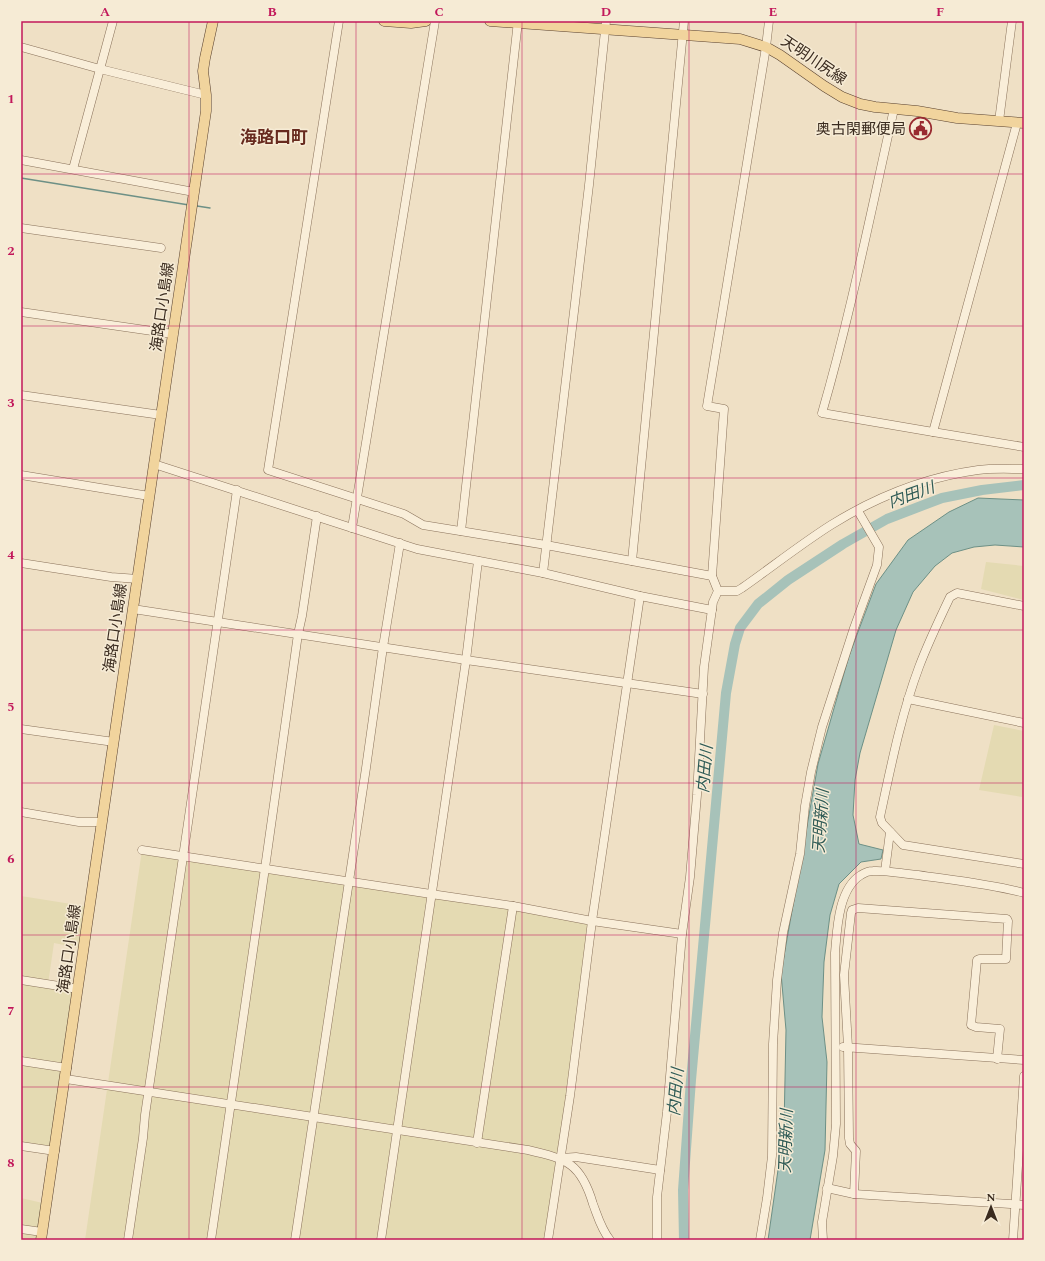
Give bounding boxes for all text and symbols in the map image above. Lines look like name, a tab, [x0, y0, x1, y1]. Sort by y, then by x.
text: A	[100, 2, 110, 22]
text: B	[267, 2, 277, 22]
text: C	[434, 2, 444, 22]
text: D	[601, 2, 611, 22]
text: E	[769, 2, 778, 22]
text: F	[936, 2, 944, 22]
street label: 天明川尻線	[776, 30, 851, 91]
text: 1	[7, 89, 15, 109]
public building icon: 奥古閑郵便局	[908, 116, 934, 142]
place label: 奥古閑郵便局	[816, 118, 906, 141]
district label: 海路口町	[240, 125, 308, 151]
text: 2	[7, 241, 15, 261]
street label: 海路口小島線	[145, 261, 180, 353]
text: 3	[7, 393, 15, 413]
water label: 内田川	[885, 475, 940, 514]
text: 4	[7, 545, 15, 565]
street label: 海路口小島線	[98, 582, 133, 674]
text: 5	[7, 697, 15, 717]
water label: 内田川	[691, 742, 719, 794]
water label: 天明新川	[807, 786, 835, 854]
text: 6	[7, 849, 15, 869]
street label: 海路口小島線	[52, 903, 87, 995]
text: 7	[7, 1001, 15, 1021]
water label: 内田川	[662, 1065, 690, 1117]
water label: 天明新川	[773, 1107, 799, 1173]
text: 8	[7, 1153, 15, 1173]
north arrow	[971, 1187, 1011, 1227]
text: N	[987, 1189, 996, 1206]

